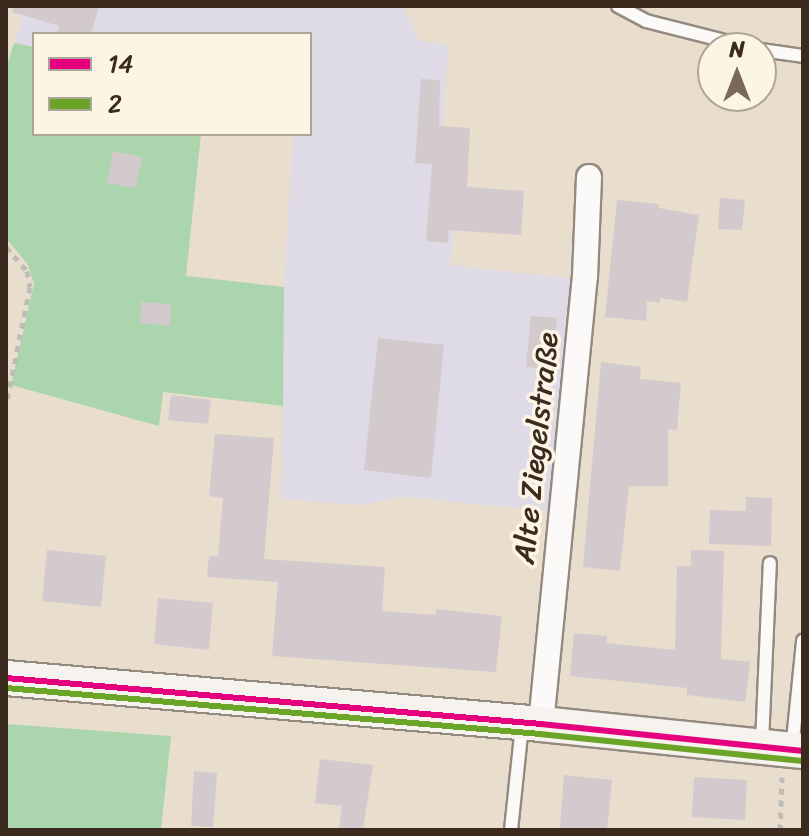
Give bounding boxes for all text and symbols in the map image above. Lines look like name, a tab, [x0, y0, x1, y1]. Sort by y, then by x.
text: N	[729, 30, 745, 69]
legend	[32, 32, 312, 136]
north arrow	[697, 32, 777, 112]
text: 14	[108, 43, 133, 85]
text: 2	[108, 83, 122, 125]
street label: Alte Ziegelstraße	[506, 331, 566, 565]

